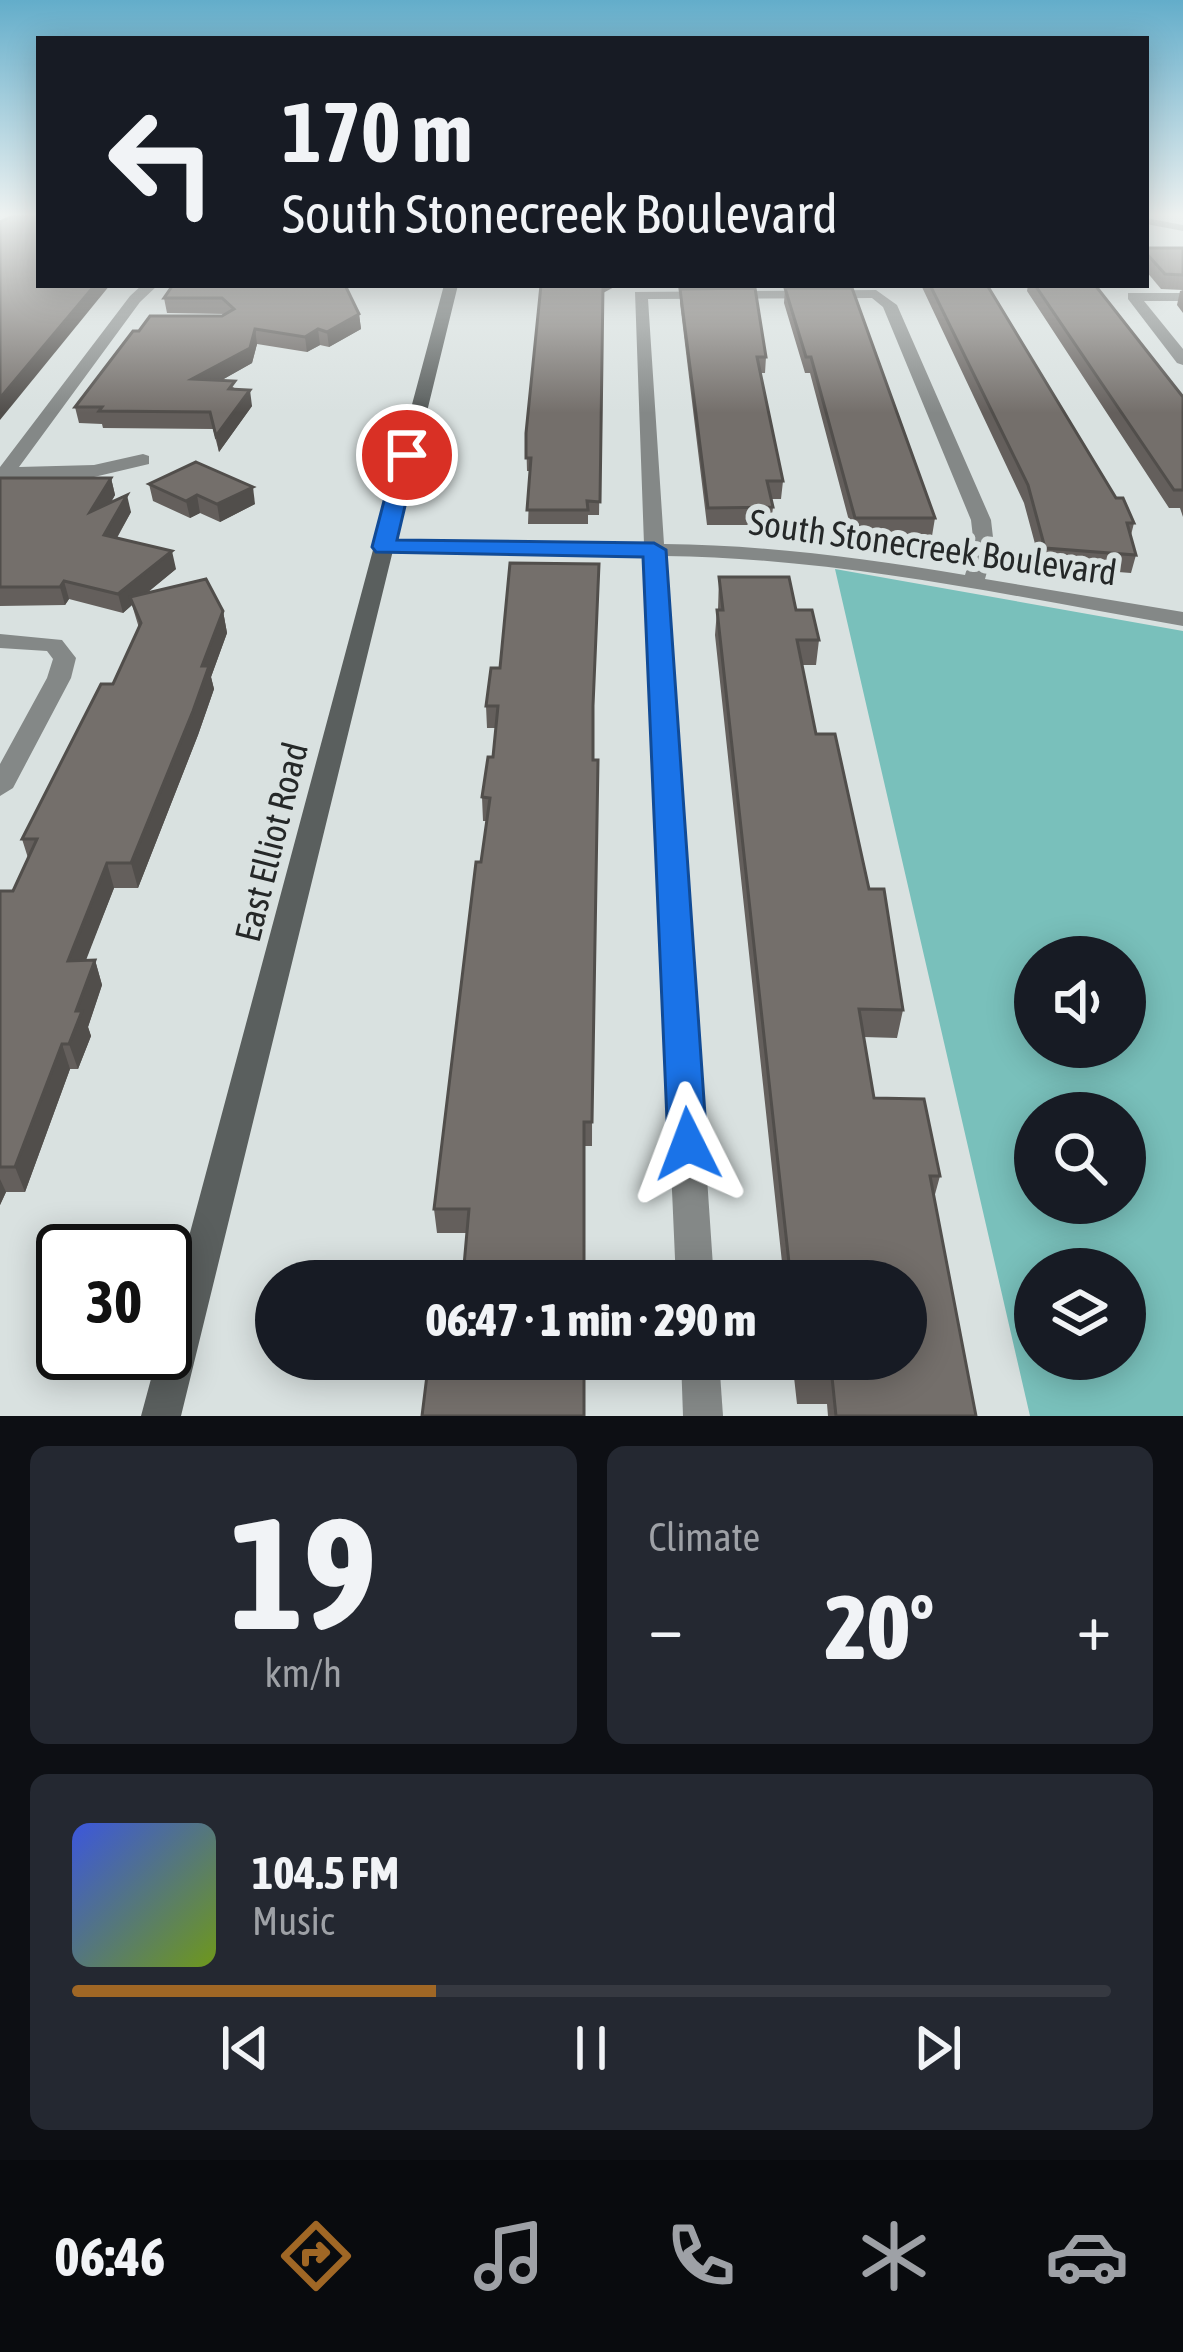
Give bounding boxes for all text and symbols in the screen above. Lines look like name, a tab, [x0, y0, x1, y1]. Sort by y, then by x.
icon: left	[84, 84, 240, 240]
text: 170 m	[282, 84, 472, 180]
text: South Stonecreek Boulevard	[282, 183, 838, 244]
pin	[356, 404, 458, 506]
icon: arrive	[374, 422, 440, 488]
street label: South Stonecreek Boulevard	[747, 500, 1119, 594]
street label: East Elliot Road	[226, 738, 316, 946]
map controls	[1014, 936, 1146, 1380]
button: sound	[1014, 936, 1146, 1068]
position arrow	[625, 1081, 751, 1207]
button: search	[1014, 1092, 1146, 1224]
speed limit sign: 30	[36, 1224, 192, 1380]
button: layers	[1014, 1248, 1146, 1380]
text: 06:47 · 1 min · 290 m	[426, 1294, 756, 1346]
text: 19	[230, 1483, 377, 1662]
text: Climate	[649, 1515, 760, 1559]
text: 20°	[825, 1575, 934, 1678]
text: −	[649, 1588, 683, 1664]
text: +	[1077, 1588, 1111, 1664]
text: km/h	[265, 1651, 342, 1695]
text: 104.5 FM	[252, 1847, 399, 1899]
text: Music	[252, 1899, 334, 1943]
icon: previous	[212, 2015, 278, 2081]
icon: pause	[558, 2015, 624, 2081]
icon: next	[905, 2015, 971, 2081]
icon: directions	[274, 2214, 358, 2298]
icon: music	[467, 2214, 551, 2298]
icon: phone	[659, 2214, 743, 2298]
icon: climate	[852, 2214, 936, 2298]
icon: car	[1045, 2214, 1129, 2298]
text: 06:46	[54, 2226, 165, 2287]

